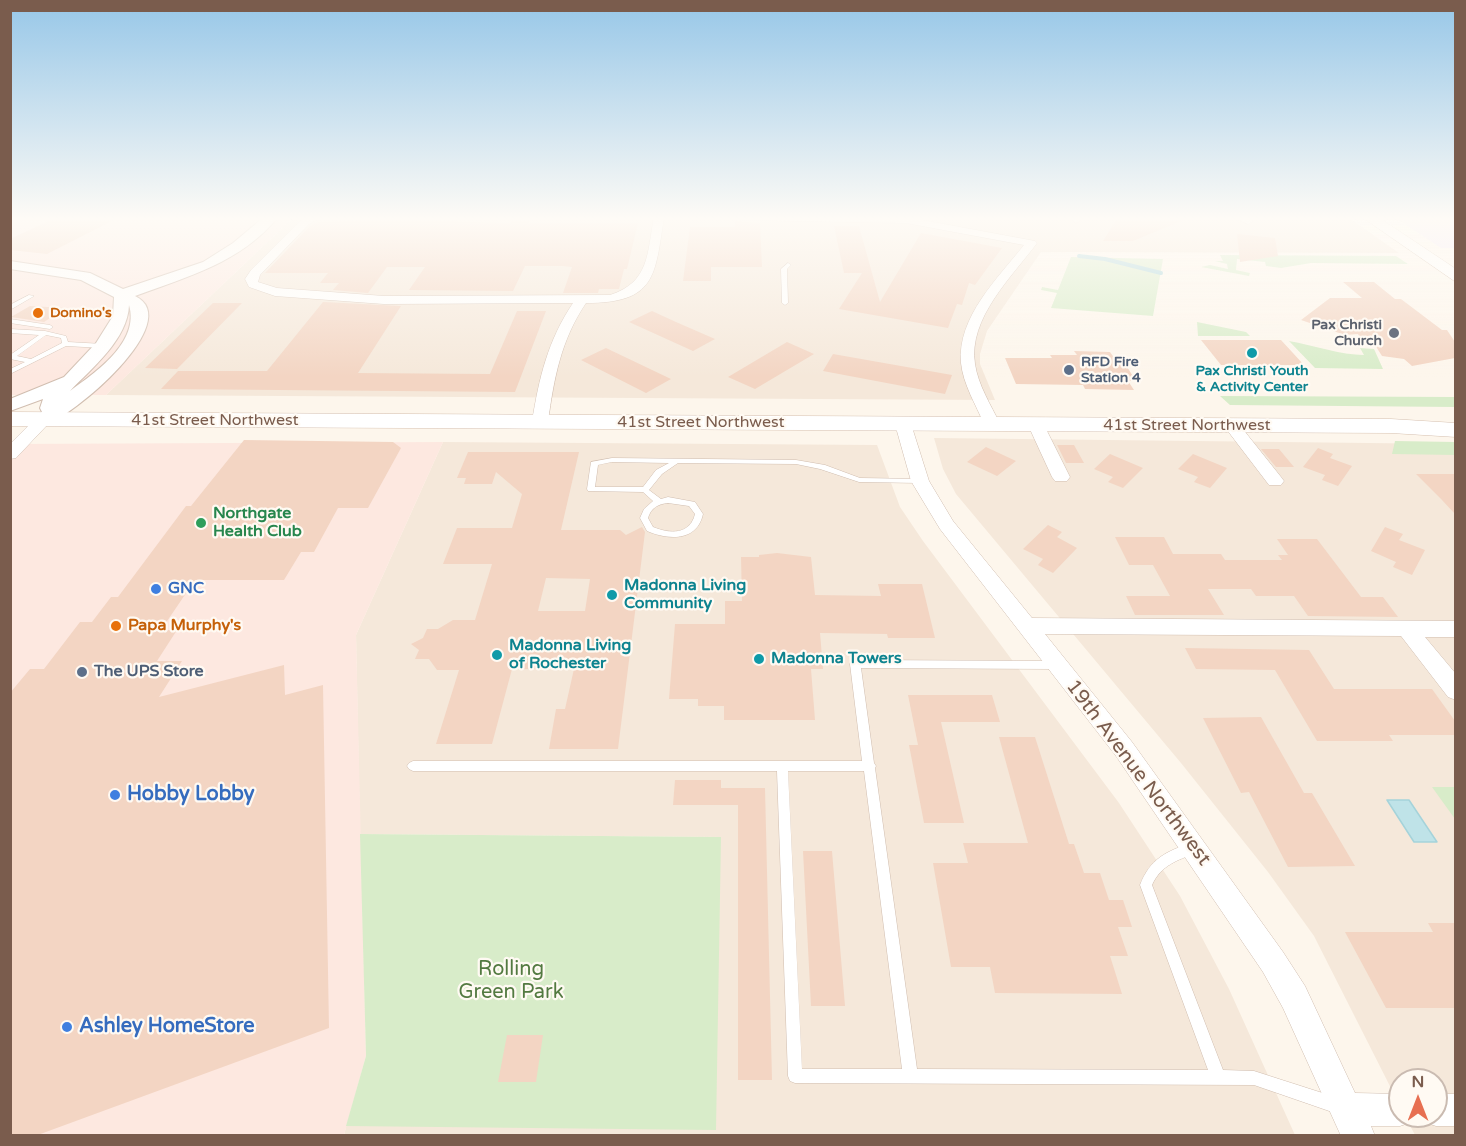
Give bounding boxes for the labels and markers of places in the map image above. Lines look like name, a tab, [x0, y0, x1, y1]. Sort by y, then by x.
place label: Domino's	[50, 305, 112, 321]
marker: Domino's	[31, 306, 45, 320]
place label: Pax Christi Church	[1311, 317, 1382, 350]
marker: Pax Christi Church	[1387, 326, 1401, 340]
marker: Pax Christi Youth & Activity Center	[1245, 346, 1259, 360]
place label: RFD Fire Station 4	[1081, 354, 1141, 386]
marker: RFD Fire Station 4	[1062, 363, 1076, 377]
place label: Pax Christi Youth & Activity Center	[1195, 363, 1309, 396]
place label: Northgate Health Club	[213, 504, 302, 542]
marker: Northgate Health Club	[194, 516, 208, 530]
place label: Madonna Living Community	[624, 576, 746, 614]
place label: GNC	[168, 579, 204, 599]
marker: GNC	[149, 582, 163, 596]
marker: Madonna Living Community	[605, 588, 619, 602]
place label: Papa Murphy's	[128, 616, 241, 636]
marker: Papa Murphy's	[109, 619, 123, 633]
place label: Madonna Living of Rochester	[509, 636, 631, 674]
marker: Madonna Living of Rochester	[490, 648, 504, 662]
place label: Madonna Towers	[771, 649, 902, 669]
marker: Madonna Towers	[752, 652, 766, 666]
place label: The UPS Store	[94, 662, 204, 682]
marker: The UPS Store	[75, 665, 89, 679]
place label: Hobby Lobby	[127, 783, 255, 807]
marker: Hobby Lobby	[108, 788, 122, 802]
place label: Ashley HomeStore	[79, 1015, 254, 1039]
marker: Ashley HomeStore	[60, 1020, 74, 1034]

